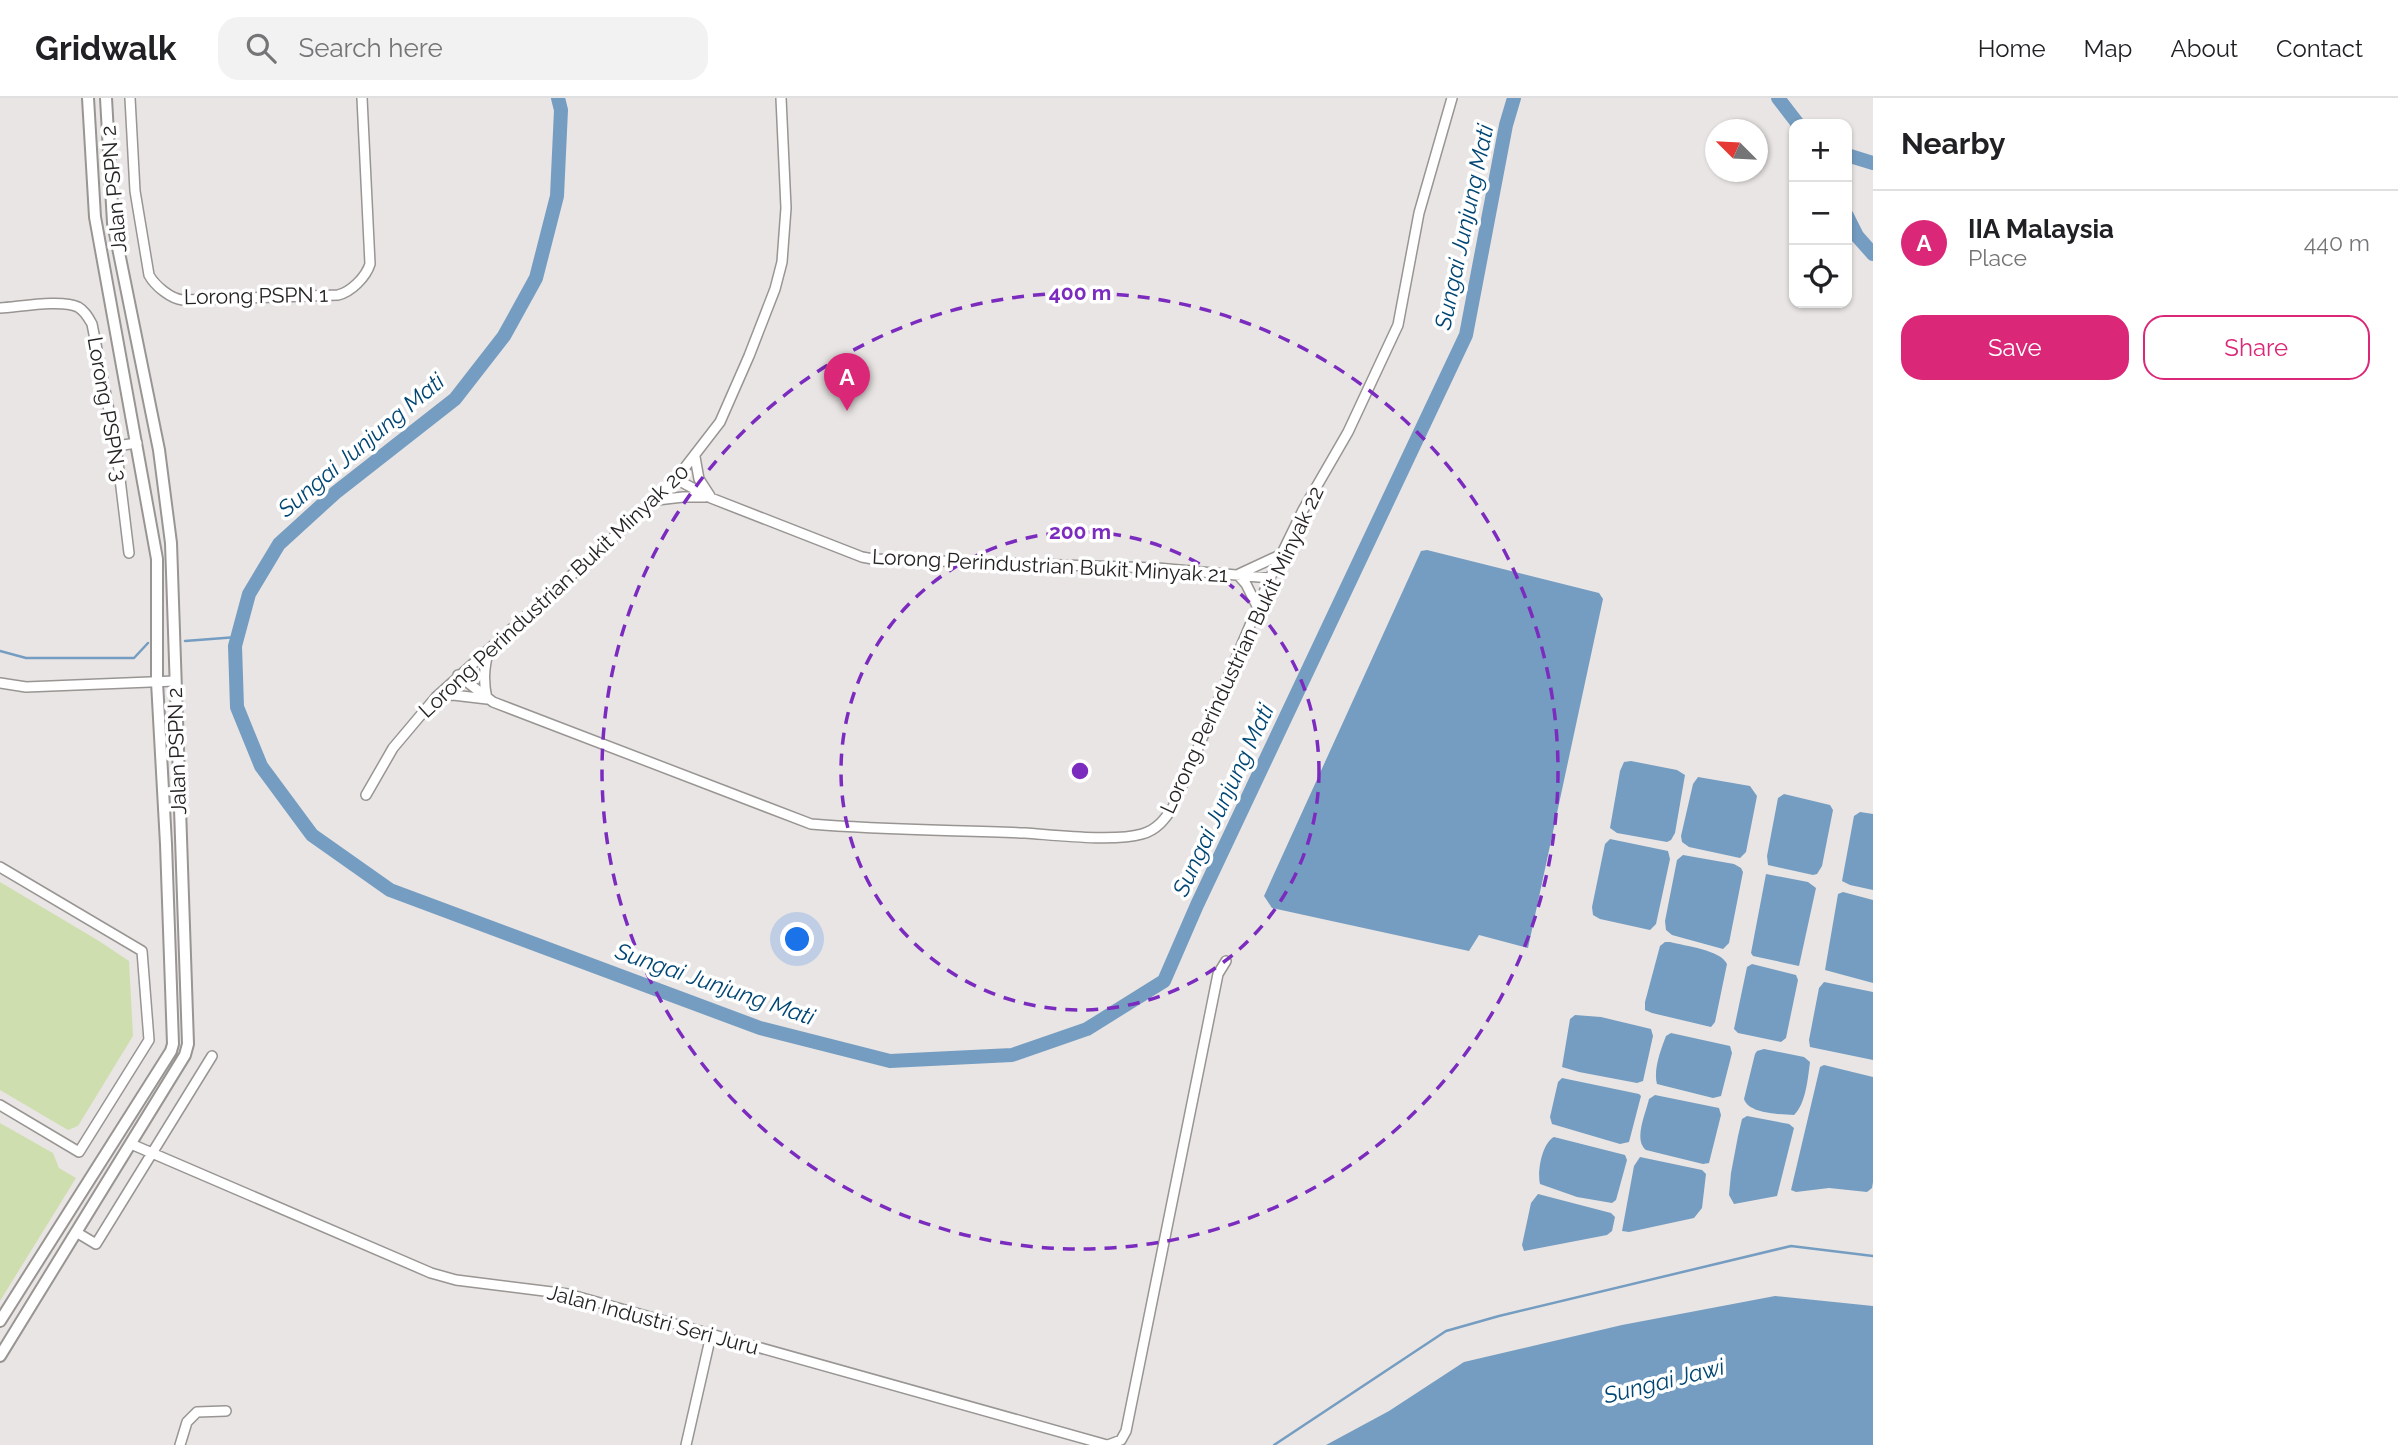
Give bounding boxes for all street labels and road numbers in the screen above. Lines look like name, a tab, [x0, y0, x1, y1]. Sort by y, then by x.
street label: Jalan PSPN 2	[95, 124, 132, 254]
street label: Lorong PSPN 1	[184, 282, 328, 309]
street label: Lorong PSPN 3	[82, 335, 133, 483]
street label: Lorong Perindustrian Bukit Minyak 20	[413, 459, 694, 723]
street label: Lorong Perindustrian Bukit Minyak 22	[1155, 482, 1329, 817]
street label: Lorong Perindustrian Bukit Minyak 21	[872, 544, 1229, 587]
street label: Jalan PSPN 2	[162, 687, 191, 815]
street label: Jalan Industri Seri Juru	[545, 1279, 762, 1360]

